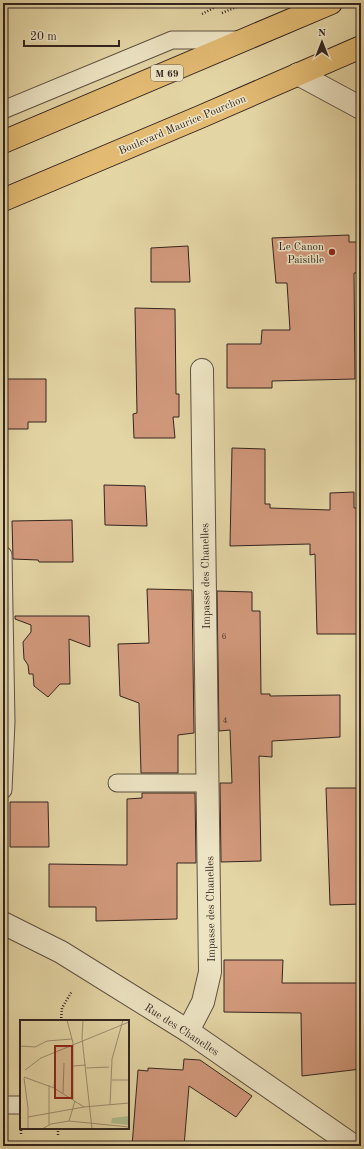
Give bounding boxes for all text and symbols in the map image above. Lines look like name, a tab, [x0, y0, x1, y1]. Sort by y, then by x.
scale bar	[24, 22, 119, 48]
north arrow	[302, 22, 342, 62]
text: N	[318, 28, 327, 39]
text: 20 m	[30, 31, 57, 43]
road number: M 69	[151, 65, 183, 81]
street label: Boulevard Maurice Pourchon	[117, 94, 248, 157]
place label: Le Canon Paisible	[278, 242, 324, 266]
marker: Le Canon Paisible	[327, 247, 337, 257]
street label: Impasse des Chanelles	[200, 523, 213, 629]
house number: 6	[221, 632, 227, 641]
house number: 4	[222, 716, 228, 725]
street label: Impasse des Chanelles	[205, 856, 218, 962]
street label: Rue des Chanelles	[142, 1002, 220, 1058]
inset map	[20, 1020, 129, 1129]

